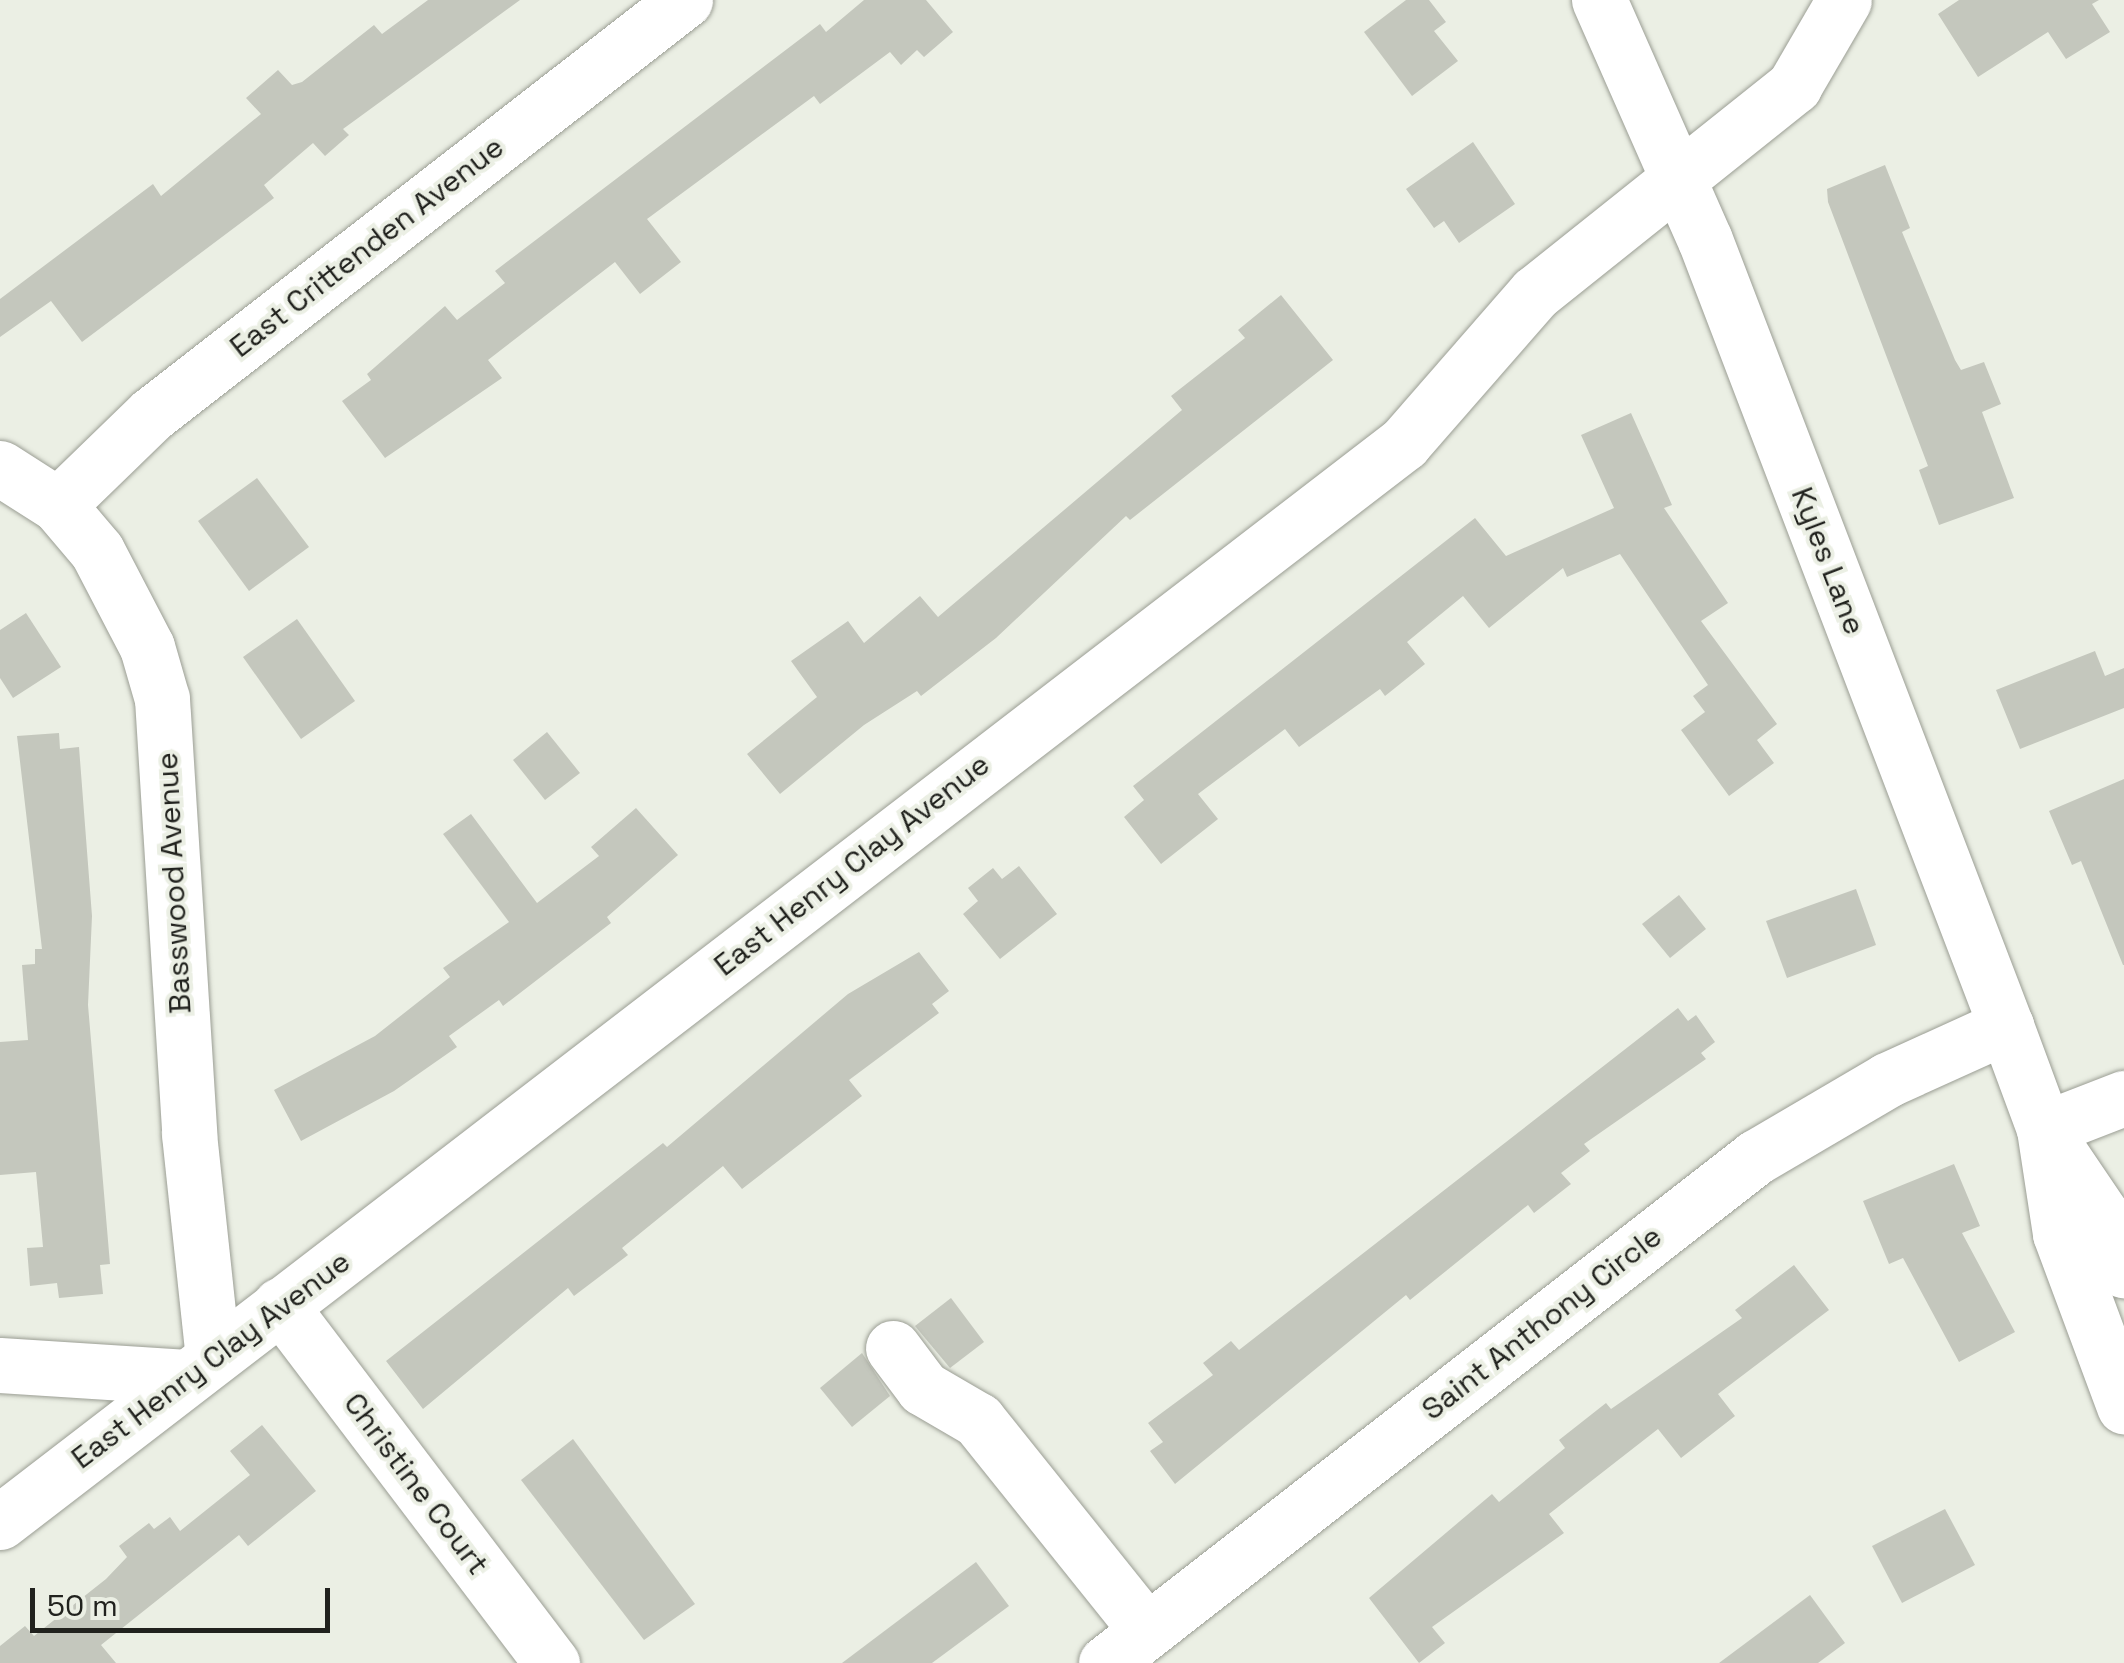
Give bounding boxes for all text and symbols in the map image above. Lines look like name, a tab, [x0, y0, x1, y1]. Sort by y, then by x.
street label: East Crittenden Avenue	[223, 129, 511, 365]
street label: Kyles Lane	[1783, 482, 1873, 640]
street label: East Henry Clay Avenue	[707, 746, 997, 984]
street label: Basswood Avenue	[149, 751, 199, 1015]
street label: Saint Anthony Circle	[1415, 1218, 1669, 1428]
street label: East Henry Clay Avenue	[65, 1243, 357, 1477]
street label: Christine Court	[336, 1386, 496, 1582]
scale bar	[35, 1568, 335, 1630]
text: 50 m	[47, 1586, 118, 1625]

